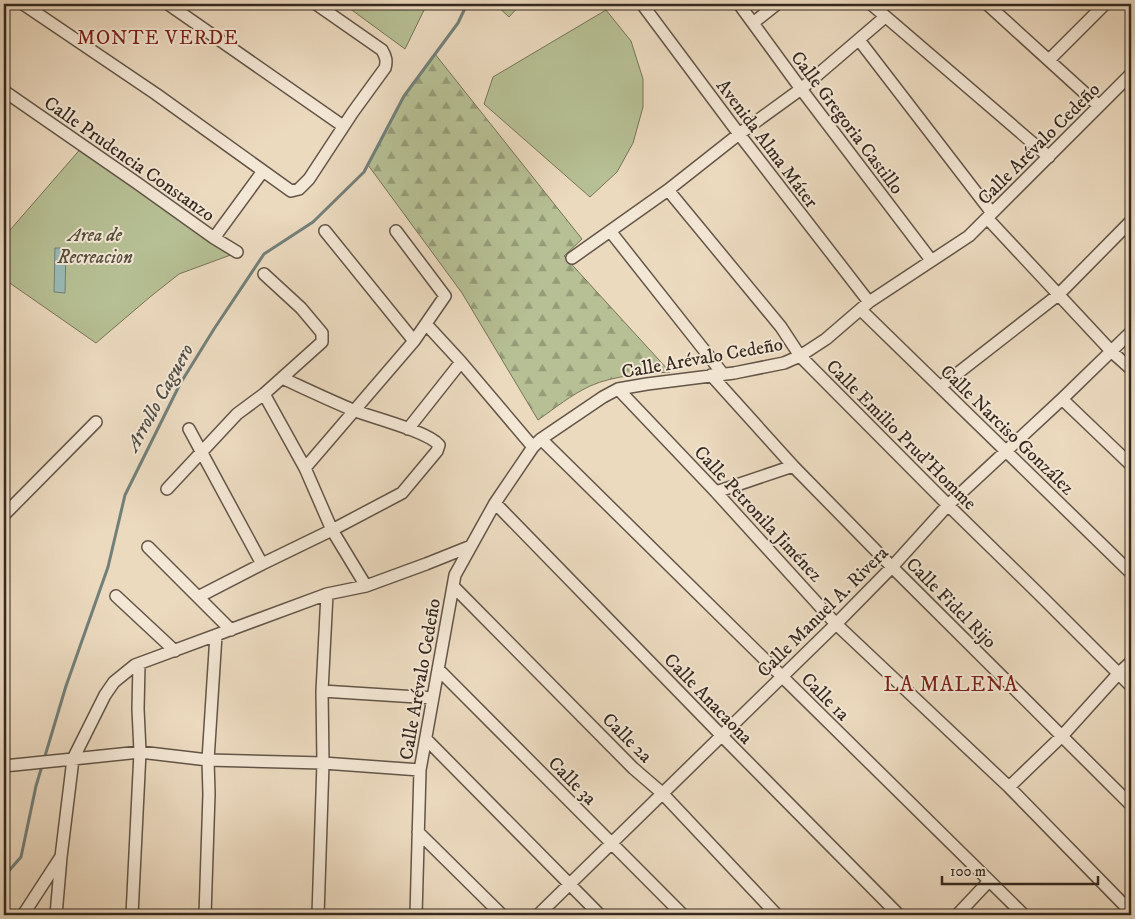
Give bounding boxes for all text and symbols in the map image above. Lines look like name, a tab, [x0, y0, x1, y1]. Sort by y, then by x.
district label: MONTE VERDE	[77, 26, 239, 51]
street label: Calle Gregoria Castillo	[785, 47, 908, 199]
street label: Avenida Alma Máter	[711, 75, 823, 213]
street label: Calle Arévalo Cedeño	[973, 78, 1105, 210]
street label: Calle Prudencia Constanzo	[39, 91, 219, 227]
park label: Area de Recreacion	[56, 224, 133, 269]
street label: Calle Arévalo Cedeño	[620, 333, 785, 384]
water label: Arrollo Caguero	[120, 340, 200, 457]
street label: Calle Emilio Prud'Homme	[821, 355, 981, 515]
street label: Calle Narciso González	[935, 360, 1079, 500]
street label: Calle Petronila Jiménez	[689, 441, 827, 587]
street label: Calle Manuel A. Rivera	[753, 542, 893, 682]
street label: Calle Fidel Rijo	[901, 553, 1001, 653]
street label: Calle Arévalo Cedeño	[395, 597, 446, 762]
street label: Calle Anacaona	[659, 649, 757, 749]
street label: Calle 1a	[796, 668, 854, 726]
district label: LA MALENA	[883, 672, 1019, 698]
street label: Calle 2a	[597, 708, 657, 768]
street label: Calle 3a	[543, 752, 601, 810]
scale bar	[942, 854, 1099, 886]
text: 100 m	[950, 862, 986, 881]

